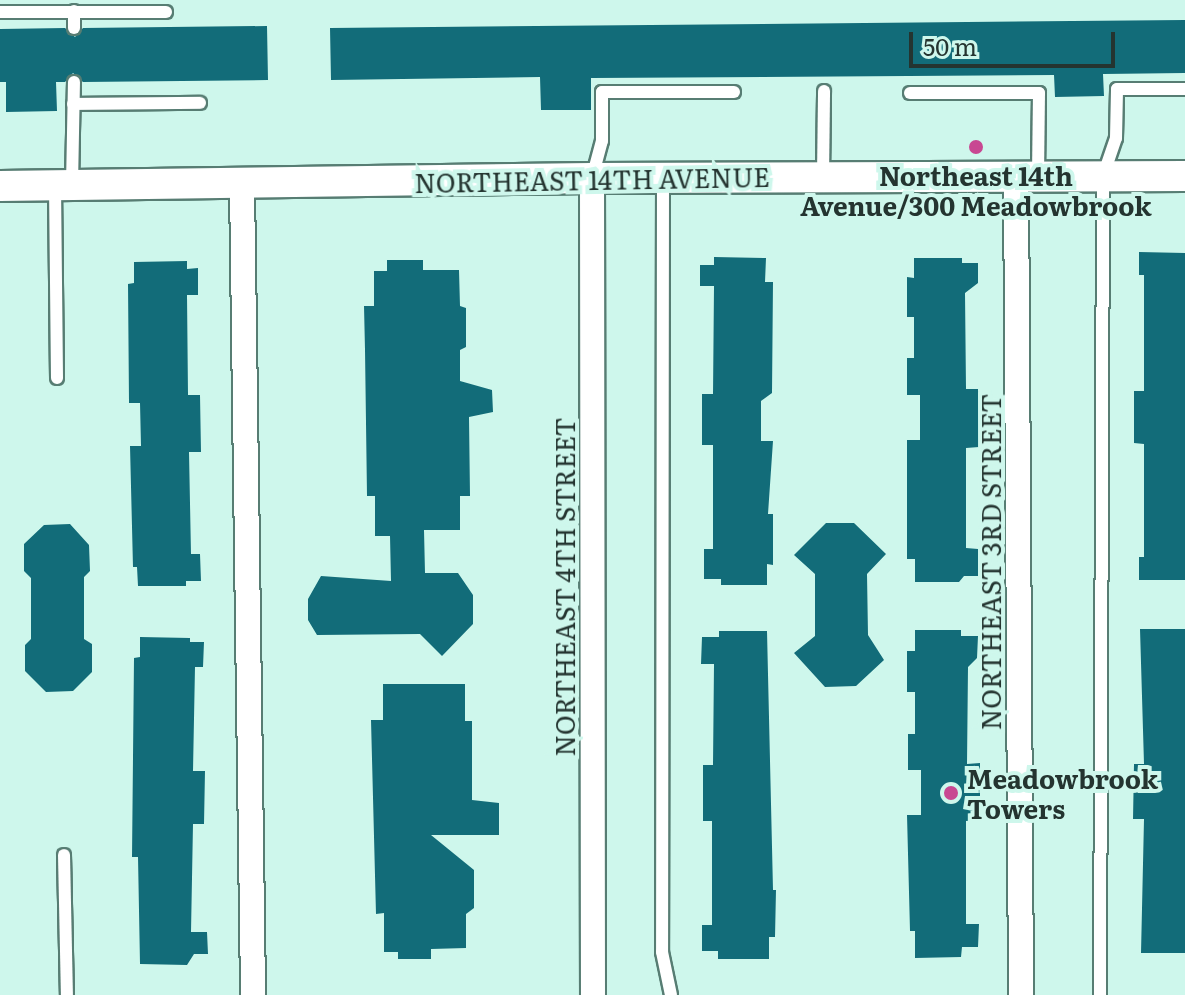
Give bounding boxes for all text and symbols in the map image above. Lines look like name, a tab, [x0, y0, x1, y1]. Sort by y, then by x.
scale bar	[913, 16, 1119, 66]
text: 50 m	[923, 28, 977, 63]
marker: Northeast 14th Avenue/300 Meadowbrook	[967, 138, 985, 156]
place label: Northeast 14th Avenue/300 Meadowbrook	[800, 159, 1152, 220]
street label: NORTHEAST 14TH AVENUE	[414, 160, 770, 198]
street label: NORTHEAST 3RD STREET	[974, 394, 1006, 730]
street label: NORTHEAST 4TH STREET	[548, 417, 580, 757]
place label: Meadowbrook Towers	[967, 762, 1158, 824]
marker: Meadowbrook Towers	[942, 784, 960, 802]

